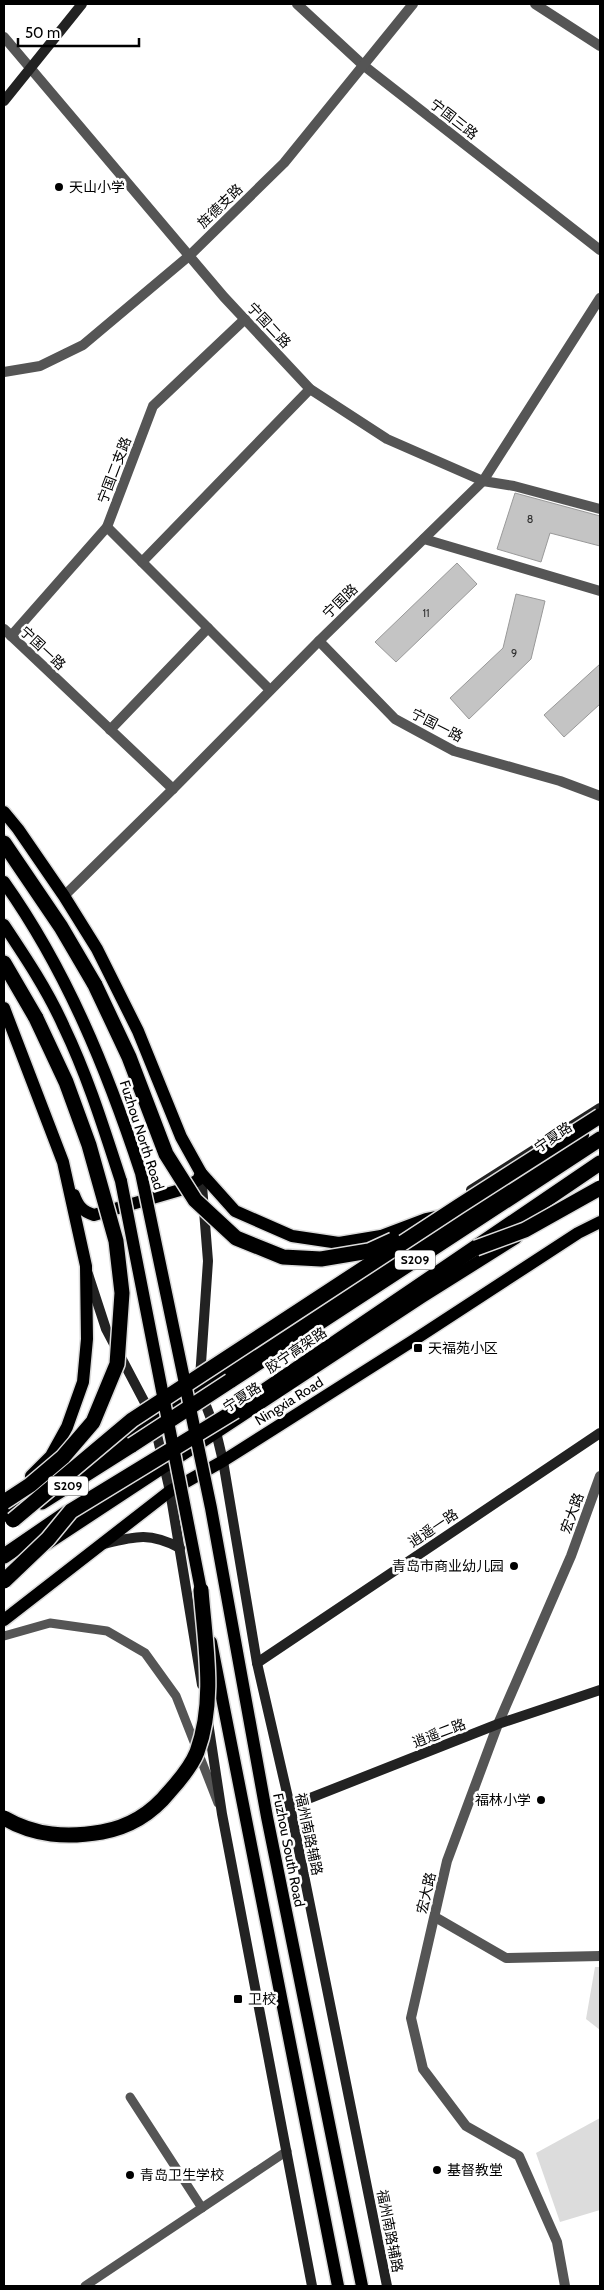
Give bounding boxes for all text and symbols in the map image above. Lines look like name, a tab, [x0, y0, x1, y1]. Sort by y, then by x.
scale bar	[18, 15, 139, 47]
text: 50 m	[25, 24, 60, 42]
street label: 宁国三路	[426, 95, 482, 143]
place label: 天山小学	[69, 178, 125, 196]
street label: 旌德支路	[194, 180, 246, 232]
marker: 天山小学	[53, 181, 65, 193]
street label: 宁国二路	[243, 298, 295, 352]
street label: 宁国二支路	[93, 434, 135, 506]
house number: 8	[527, 512, 533, 526]
street label: 宁国路	[319, 580, 361, 622]
house number: 11	[422, 606, 430, 620]
street label: 宁国一路	[16, 622, 70, 674]
house number: 9	[511, 646, 517, 660]
street label: 宁国一路	[408, 704, 466, 746]
street label: Fuzhou North Road	[116, 1078, 168, 1192]
street label: 宁夏路	[531, 1118, 575, 1156]
road number: S209	[395, 1250, 435, 1270]
street label: 胶宁高架路	[262, 1323, 330, 1377]
place label: 天福苑小区	[428, 1339, 498, 1357]
marker: 天福苑小区	[412, 1342, 424, 1354]
street label: Ningxia Road	[251, 1373, 327, 1429]
street label: 宁夏路	[219, 1378, 265, 1416]
road number: S209	[48, 1476, 88, 1495]
street label: 宏大路	[556, 1490, 588, 1536]
street label: 逍遥一路	[405, 1505, 461, 1551]
place label: 青岛市商业幼儿园	[392, 1557, 504, 1575]
marker: 青岛市商业幼儿园	[508, 1560, 520, 1572]
street label: 逍遥二路	[410, 1715, 468, 1751]
street label: 福州南路辅路	[291, 1791, 327, 1877]
place label: 福林小学	[475, 1791, 531, 1809]
street label: Fuzhou South Road	[269, 1792, 309, 1908]
marker: 福林小学	[535, 1794, 547, 1806]
street label: 宏大路	[413, 1871, 439, 1915]
place label: 卫校	[248, 1990, 276, 2008]
marker: 卫校	[232, 1993, 244, 2005]
place label: 基督教堂	[447, 2161, 503, 2179]
marker: 基督教堂	[431, 2164, 443, 2176]
place label: 青岛卫生学校	[140, 2166, 224, 2184]
marker: 青岛卫生学校	[124, 2169, 136, 2181]
street label: 福州南路辅路	[373, 2188, 407, 2274]

